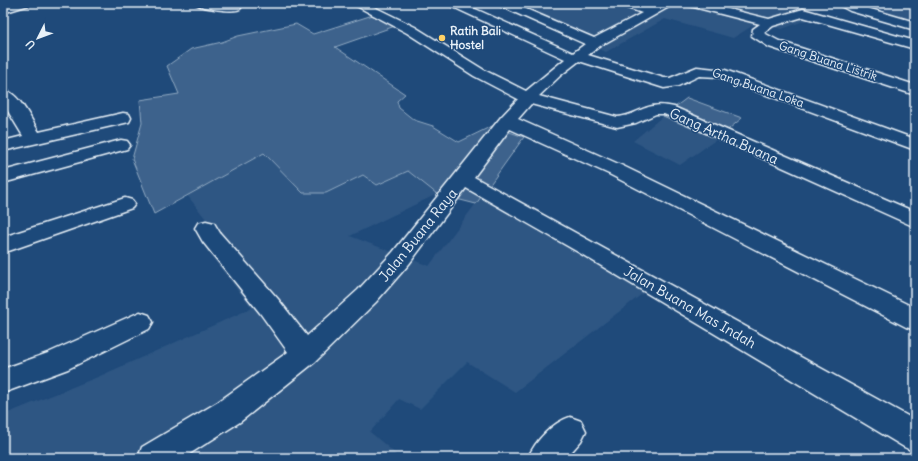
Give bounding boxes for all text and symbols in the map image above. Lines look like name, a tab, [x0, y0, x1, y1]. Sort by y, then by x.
north arrow	[18, 18, 58, 58]
place label: Ratih Bali Hostel	[450, 23, 501, 52]
marker: Ratih Bali Hostel	[437, 33, 447, 43]
text: U	[23, 37, 38, 52]
street label: Gang Buana Listrik	[777, 38, 879, 84]
street label: Gang Buana Loka	[710, 65, 806, 110]
street label: Gang Artha Buana	[667, 104, 781, 168]
street label: Jalan Buana Raya	[375, 185, 461, 285]
street label: Jalan Buana Mas Indah	[621, 262, 759, 352]

